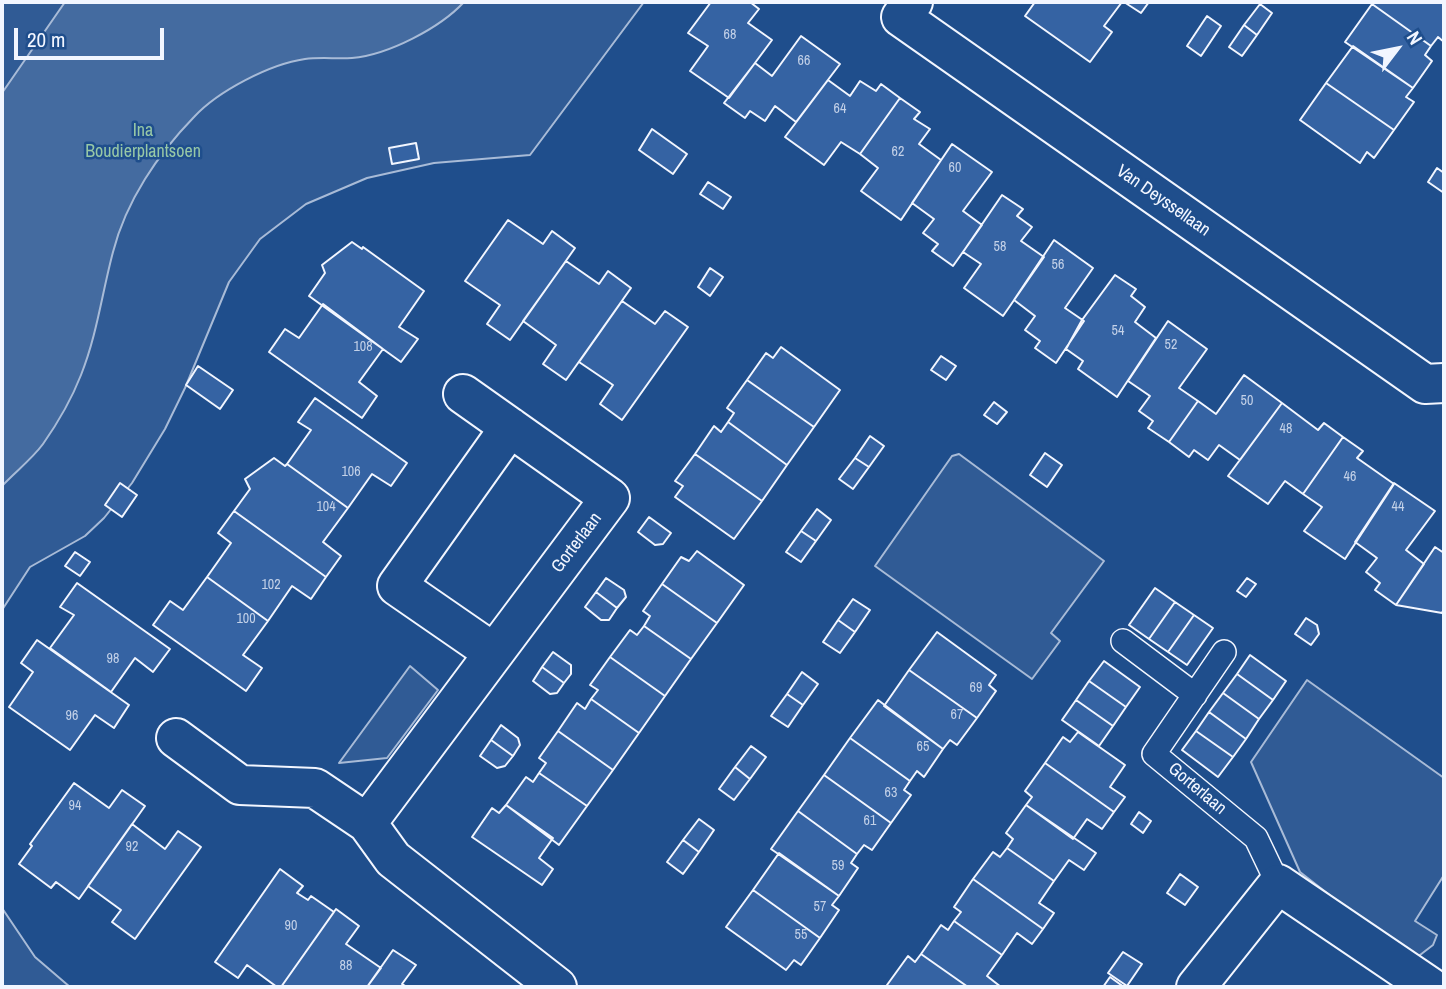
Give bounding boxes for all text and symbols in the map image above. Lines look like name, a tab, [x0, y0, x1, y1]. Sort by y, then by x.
scale bar	[18, 14, 168, 58]
north arrow	[1362, 14, 1432, 84]
text: 20 m	[27, 25, 65, 54]
text: N	[1401, 26, 1429, 50]
house number: 68	[724, 27, 736, 43]
house number: 66	[798, 53, 810, 69]
house number: 64	[834, 101, 846, 117]
park label: Ina Boudierplantsoen	[85, 120, 201, 162]
house number: 62	[892, 144, 904, 160]
house number: 60	[949, 160, 961, 176]
street label: Van Deyssellaan	[1112, 161, 1214, 241]
house number: 58	[994, 239, 1006, 255]
house number: 56	[1052, 257, 1064, 273]
house number: 54	[1112, 323, 1124, 339]
house number: 52	[1165, 337, 1177, 353]
house number: 108	[353, 339, 373, 355]
house number: 50	[1241, 393, 1253, 409]
house number: 48	[1280, 421, 1292, 437]
house number: 106	[341, 464, 361, 480]
house number: 46	[1344, 469, 1356, 485]
house number: 104	[316, 499, 336, 515]
house number: 44	[1392, 499, 1404, 515]
street label: Gorterlaan	[547, 509, 607, 577]
house number: 102	[261, 577, 281, 593]
house number: 100	[236, 611, 256, 627]
house number: 98	[107, 651, 119, 667]
house number: 69	[970, 680, 982, 696]
house number: 67	[951, 707, 963, 723]
house number: 96	[66, 708, 78, 724]
house number: 65	[917, 739, 929, 755]
street label: Gorterlaan	[1163, 758, 1231, 820]
house number: 63	[885, 785, 897, 801]
house number: 94	[69, 798, 81, 814]
house number: 61	[864, 813, 876, 829]
house number: 92	[126, 839, 138, 855]
house number: 59	[832, 858, 844, 874]
house number: 57	[814, 899, 826, 915]
house number: 90	[285, 918, 297, 934]
house number: 55	[795, 927, 807, 943]
house number: 88	[340, 958, 352, 974]

